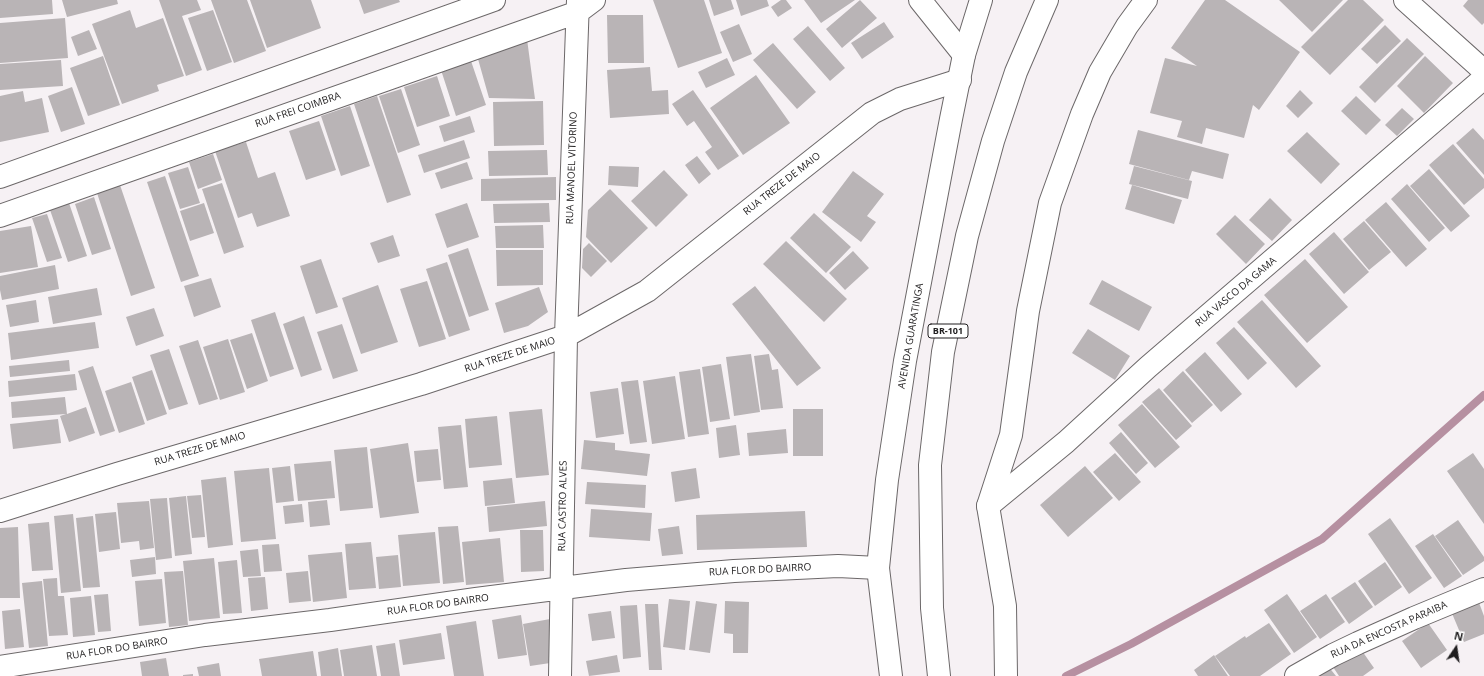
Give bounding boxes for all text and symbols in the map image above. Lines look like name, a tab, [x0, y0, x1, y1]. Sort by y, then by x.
street label: RUA FREI COIMBRA	[254, 90, 342, 130]
street label: RUA MANOEL VITORINO	[564, 111, 580, 225]
street label: RUA TREZE DE MAIO	[741, 150, 823, 218]
street label: RUA VASCO DA GAMA	[1193, 255, 1279, 329]
street label: AVENIDA GUARATINGA	[896, 282, 926, 390]
road number: BR-101	[928, 324, 968, 338]
street label: RUA TREZE DE MAIO	[463, 335, 557, 375]
street label: RUA TREZE DE MAIO	[153, 429, 247, 469]
street label: RUA CASTRO ALVES	[556, 460, 570, 552]
street label: RUA FLOR DO BAIRRO	[708, 561, 812, 579]
street label: RUA FLOR DO BAIRRO	[386, 592, 490, 618]
street label: RUA DA ENCOSTA PARAIBA	[1329, 599, 1449, 661]
north arrow	[1436, 628, 1476, 668]
text: N	[1453, 628, 1465, 644]
street label: RUA FLOR DO BAIRRO	[65, 635, 169, 663]

